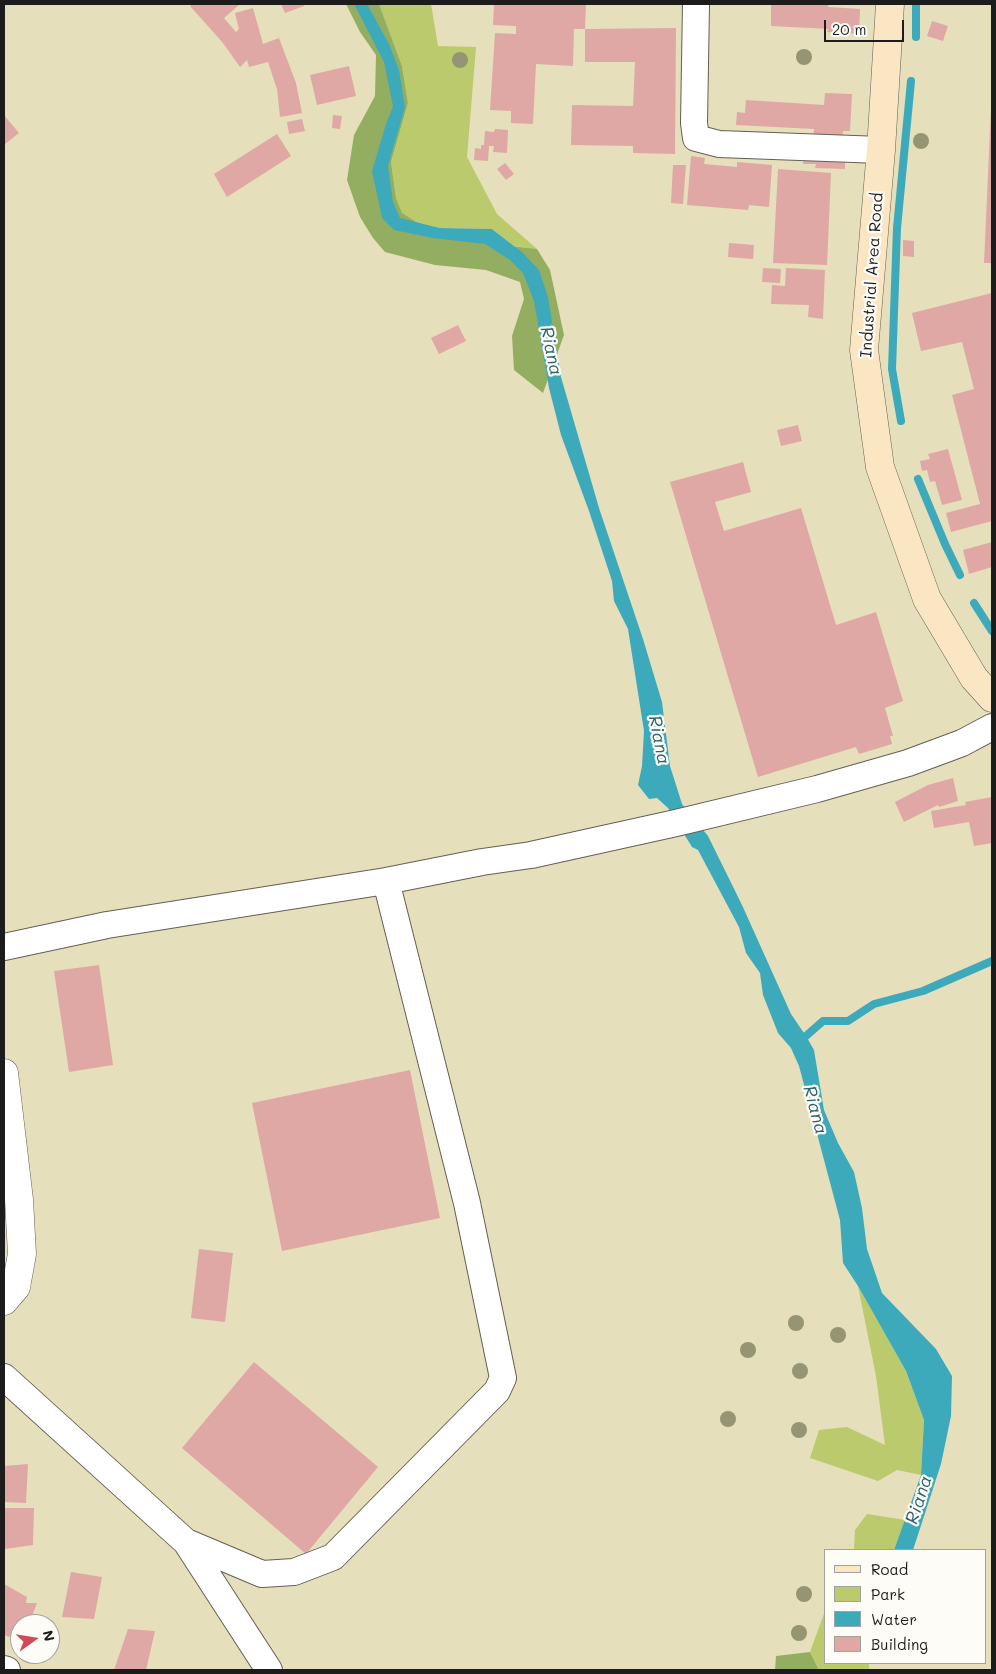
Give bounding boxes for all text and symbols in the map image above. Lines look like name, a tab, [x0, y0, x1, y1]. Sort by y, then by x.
scale bar	[826, 10, 906, 42]
text: 20 m	[832, 19, 866, 39]
street label: Industrial Area Road	[857, 192, 887, 358]
water label: Riana	[535, 325, 567, 377]
water label: Riana	[644, 714, 674, 766]
water label: Riana	[798, 1083, 832, 1137]
water label: Riana	[901, 1473, 937, 1527]
legend	[824, 1549, 986, 1664]
text: Road	[871, 1559, 908, 1579]
text: Park	[871, 1584, 905, 1604]
text: Water	[871, 1609, 917, 1629]
north arrow	[10, 1614, 60, 1664]
text: N	[39, 1628, 60, 1643]
text: Building	[871, 1634, 928, 1654]

